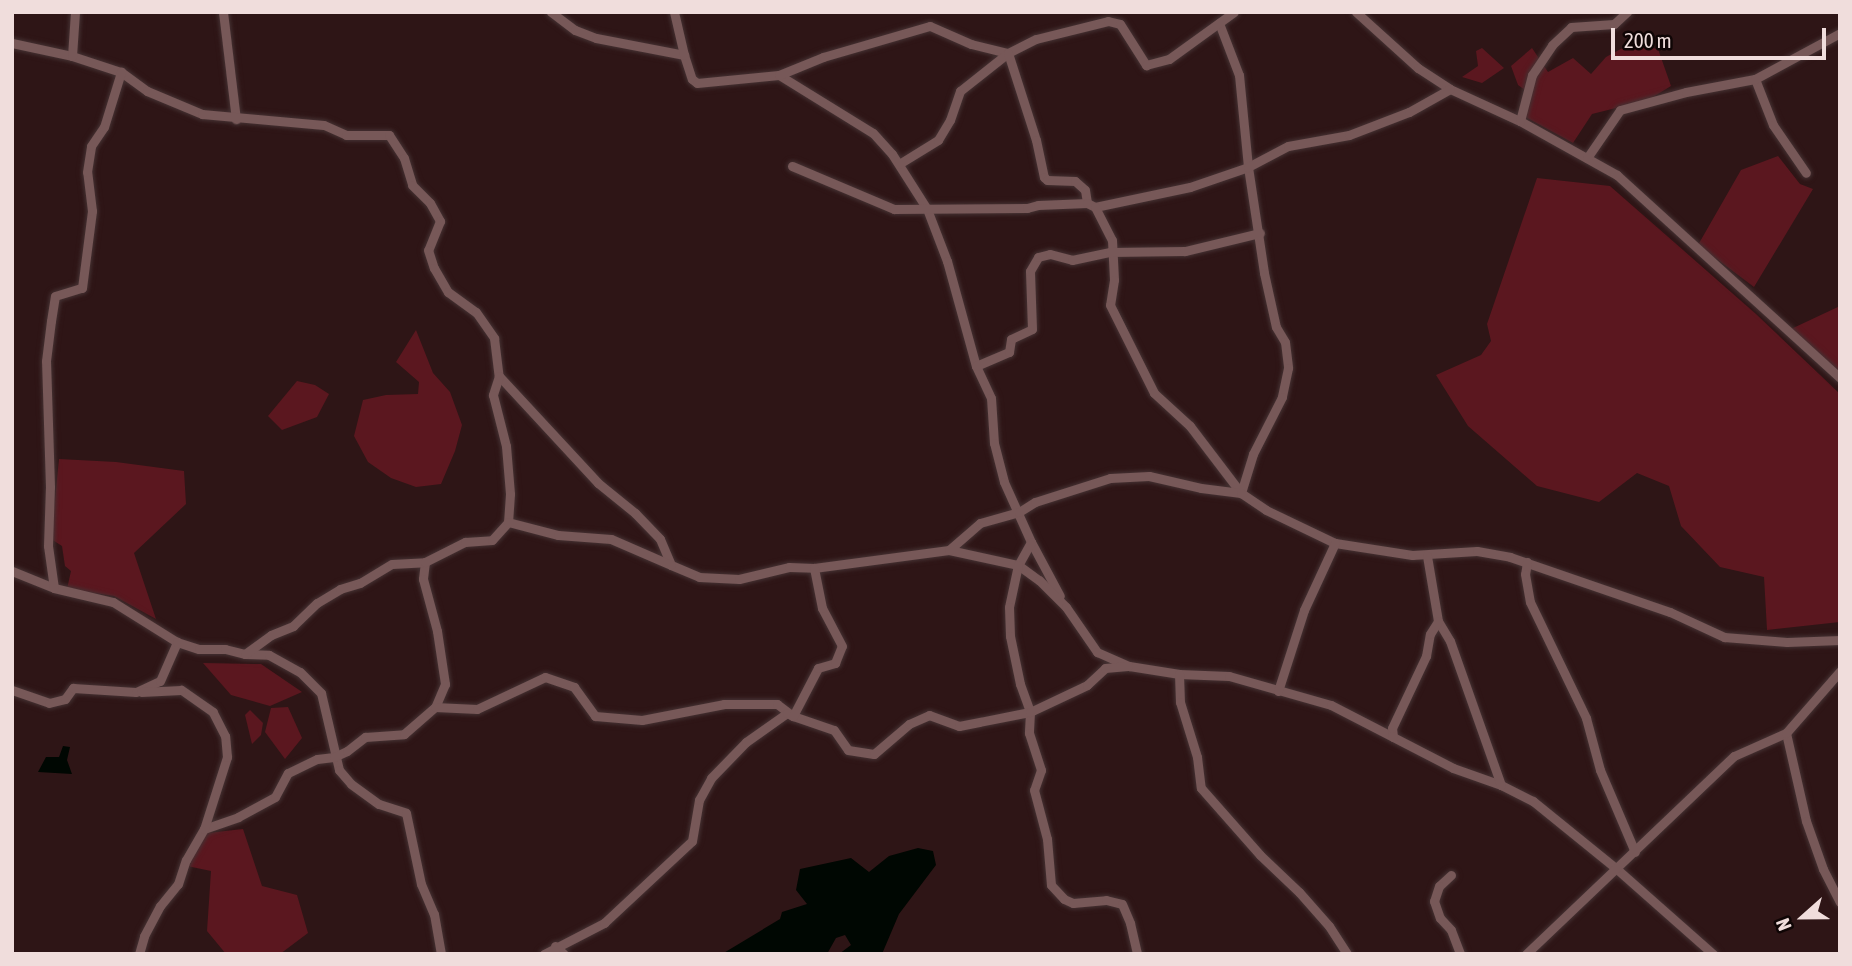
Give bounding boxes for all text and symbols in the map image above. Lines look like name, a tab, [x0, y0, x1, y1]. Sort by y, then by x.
scale bar	[1614, 14, 1829, 58]
text: 200 m	[1624, 28, 1672, 52]
north arrow	[1768, 882, 1838, 952]
text: N	[1771, 915, 1796, 934]

